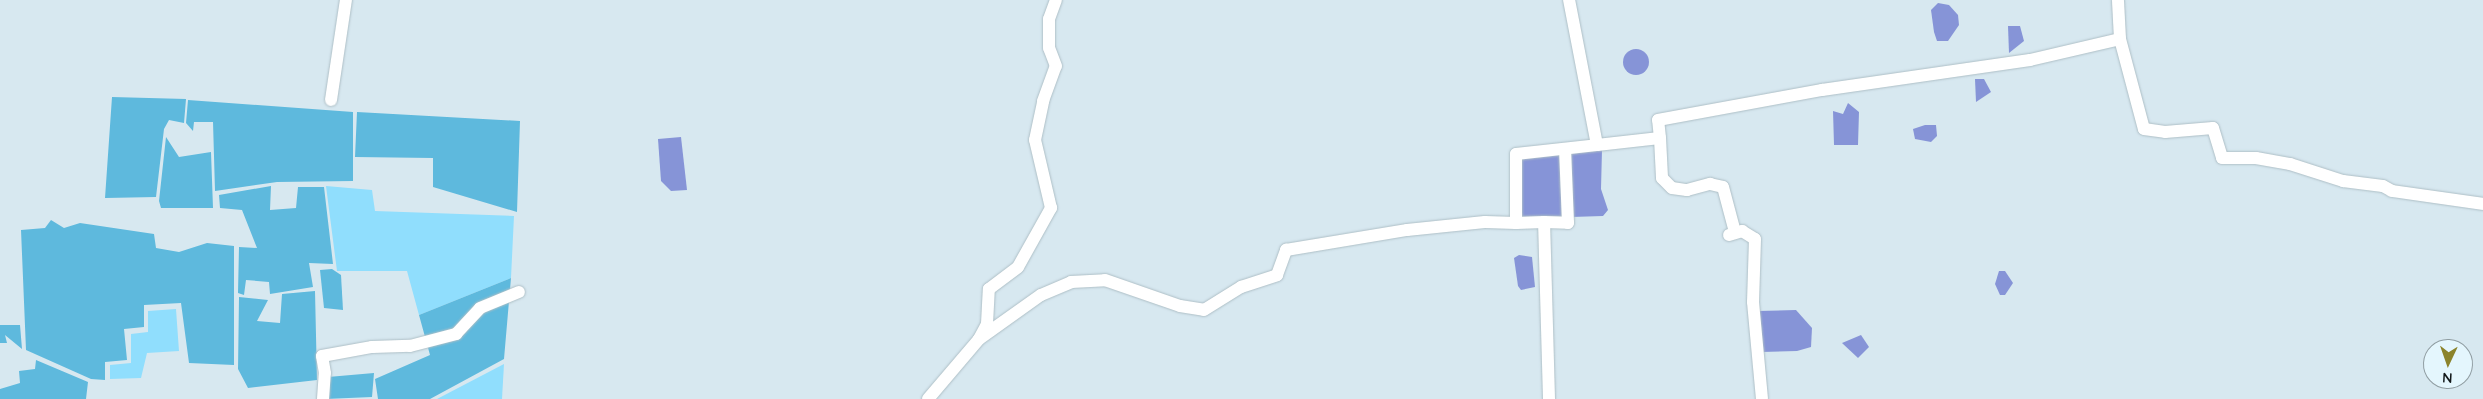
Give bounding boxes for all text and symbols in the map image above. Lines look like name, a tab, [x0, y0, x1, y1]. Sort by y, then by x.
north arrow	[2423, 339, 2473, 389]
text: N	[2442, 369, 2453, 387]

